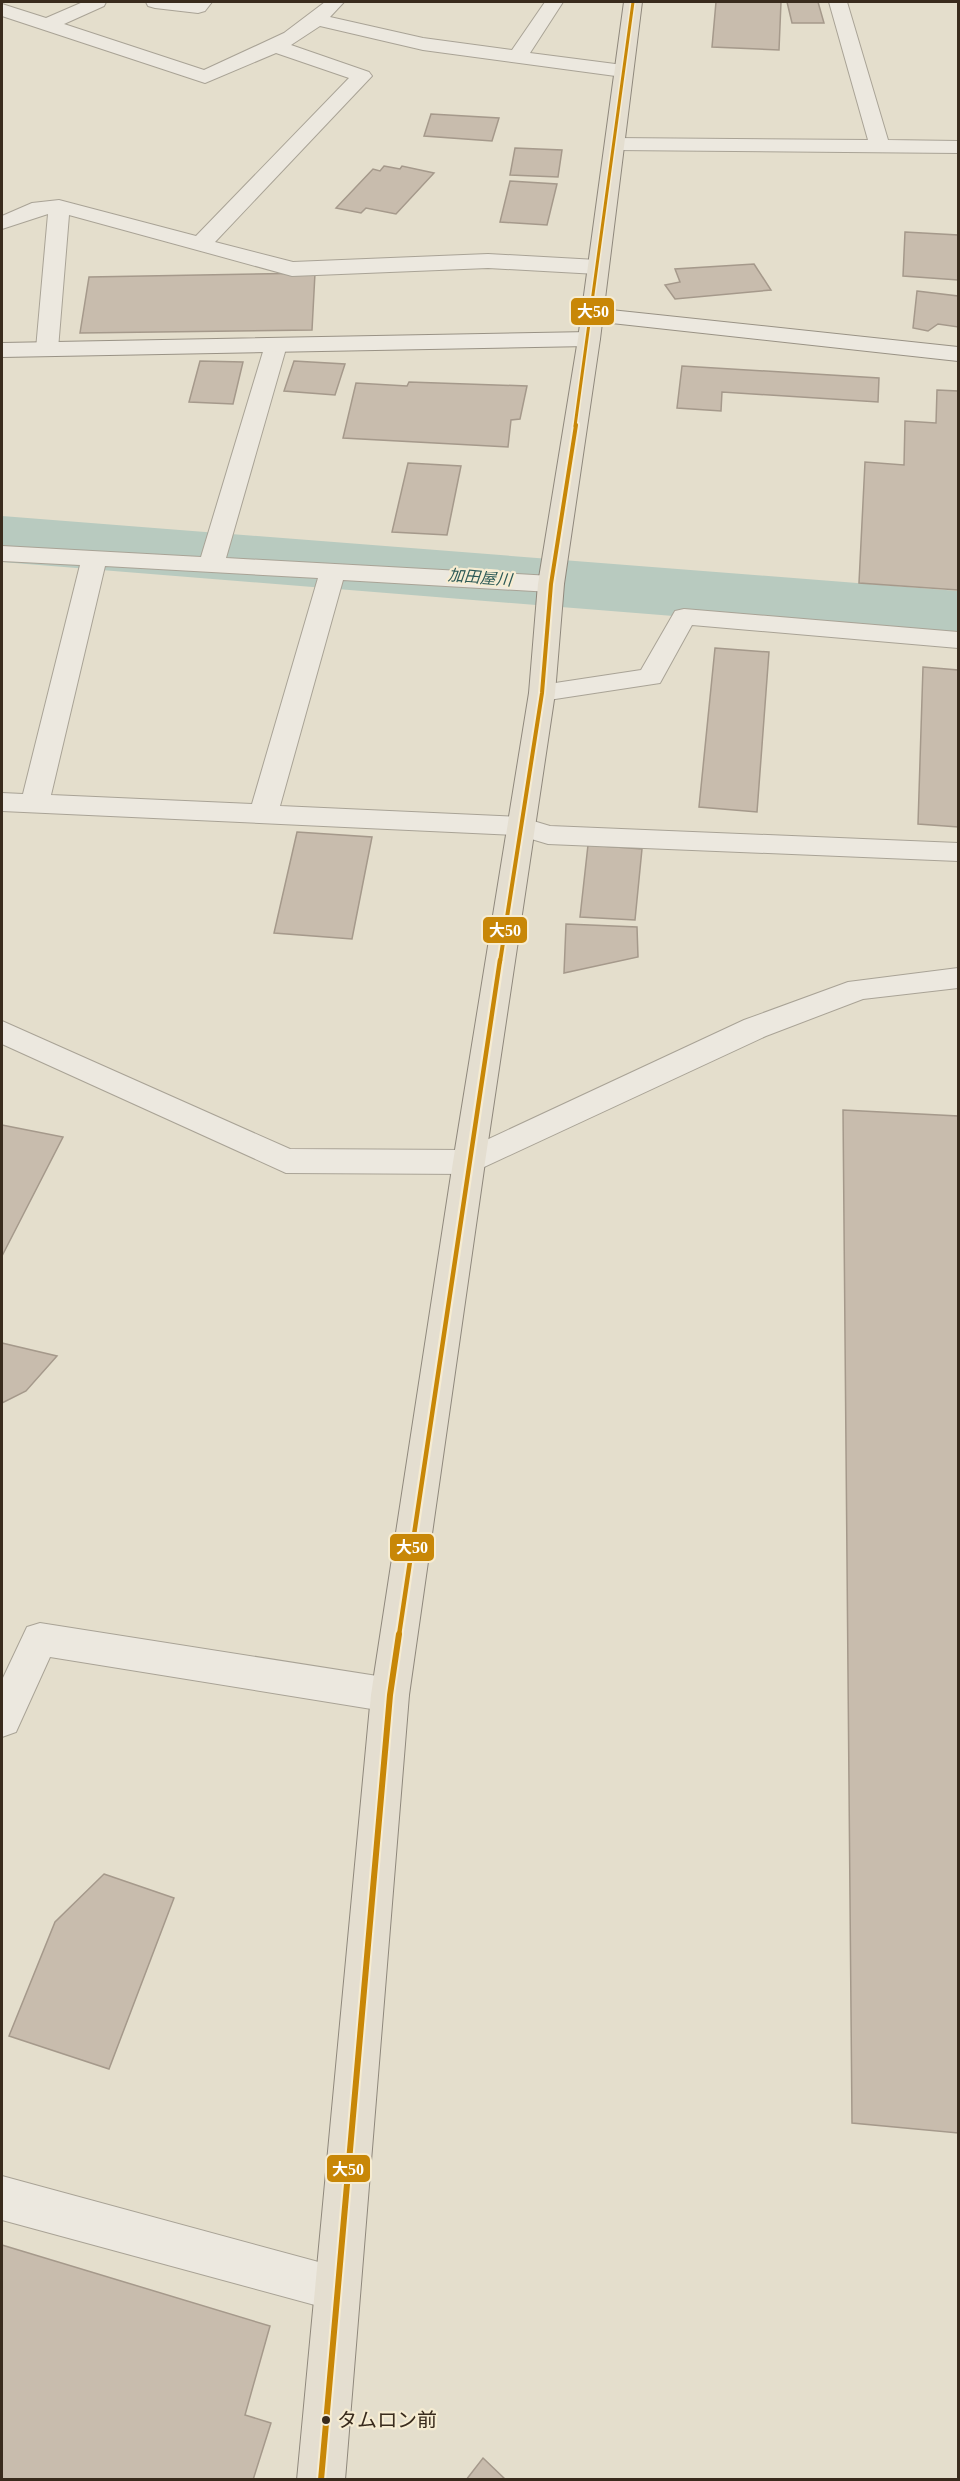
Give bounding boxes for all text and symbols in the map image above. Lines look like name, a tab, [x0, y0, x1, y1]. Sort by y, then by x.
line badge: 大50	[570, 297, 615, 326]
text: 大50	[577, 303, 609, 320]
water label: 加田屋川	[447, 566, 515, 589]
line badge: 大50	[482, 916, 528, 944]
text: 大50	[489, 922, 521, 939]
line badge: 大50	[389, 1533, 435, 1562]
text: 大50	[396, 1539, 428, 1556]
line badge: 大50	[326, 2154, 371, 2183]
text: 大50	[332, 2161, 364, 2178]
place label: タムロン前	[337, 2409, 437, 2431]
marker: タムロン前	[320, 2414, 332, 2426]

